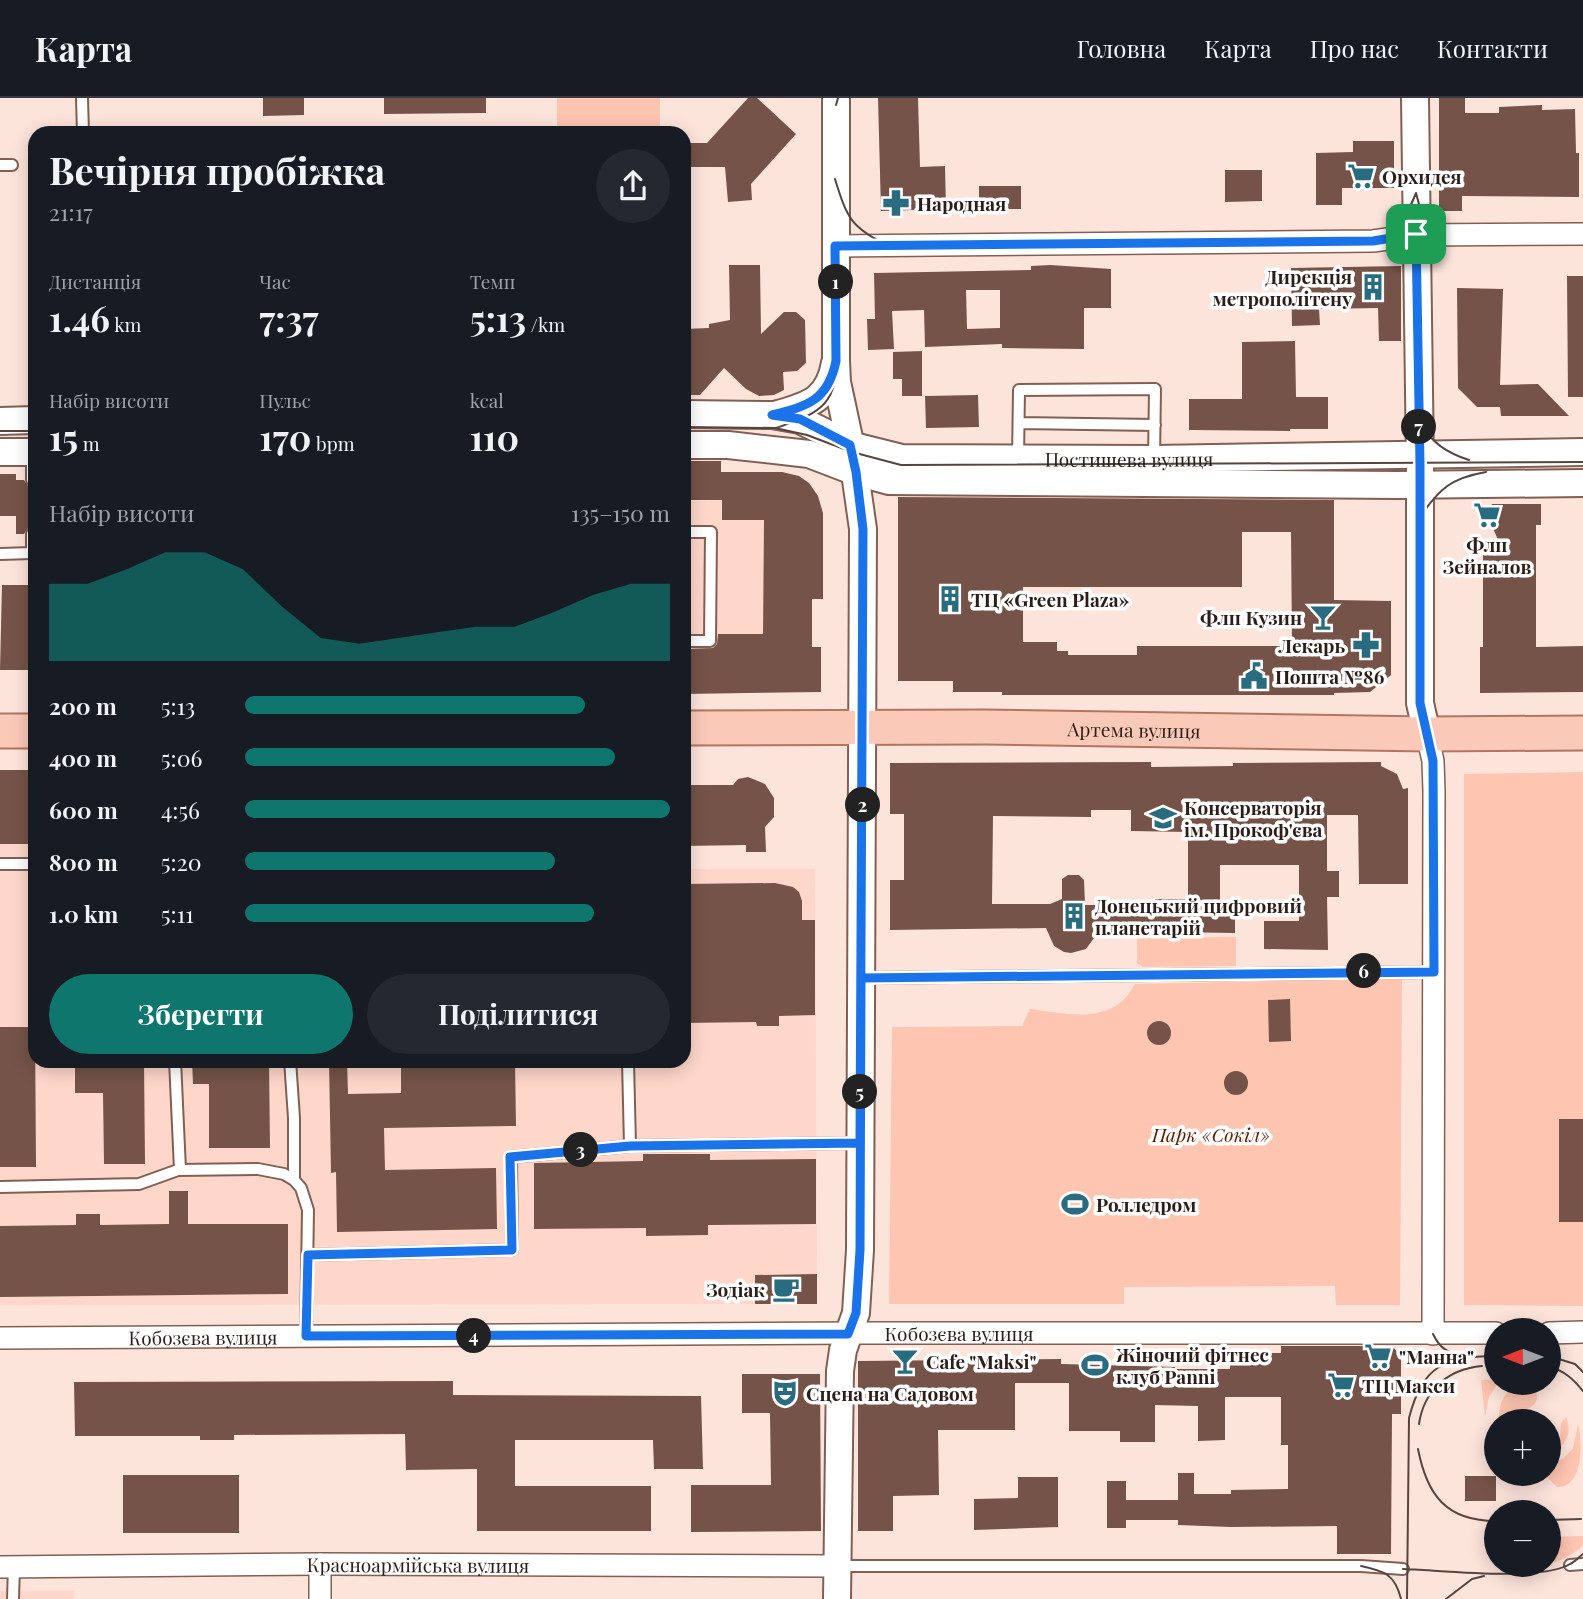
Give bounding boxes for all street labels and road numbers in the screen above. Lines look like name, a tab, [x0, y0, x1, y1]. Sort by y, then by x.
street label: Постишева вулиця	[1045, 445, 1214, 472]
street label: Артема вулиця	[1066, 715, 1201, 743]
street label: Кобозєва вулиця	[884, 1320, 1033, 1346]
street label: Кобозєва вулиця	[128, 1323, 278, 1350]
street label: Красноармійська вулиця	[307, 1551, 529, 1578]

